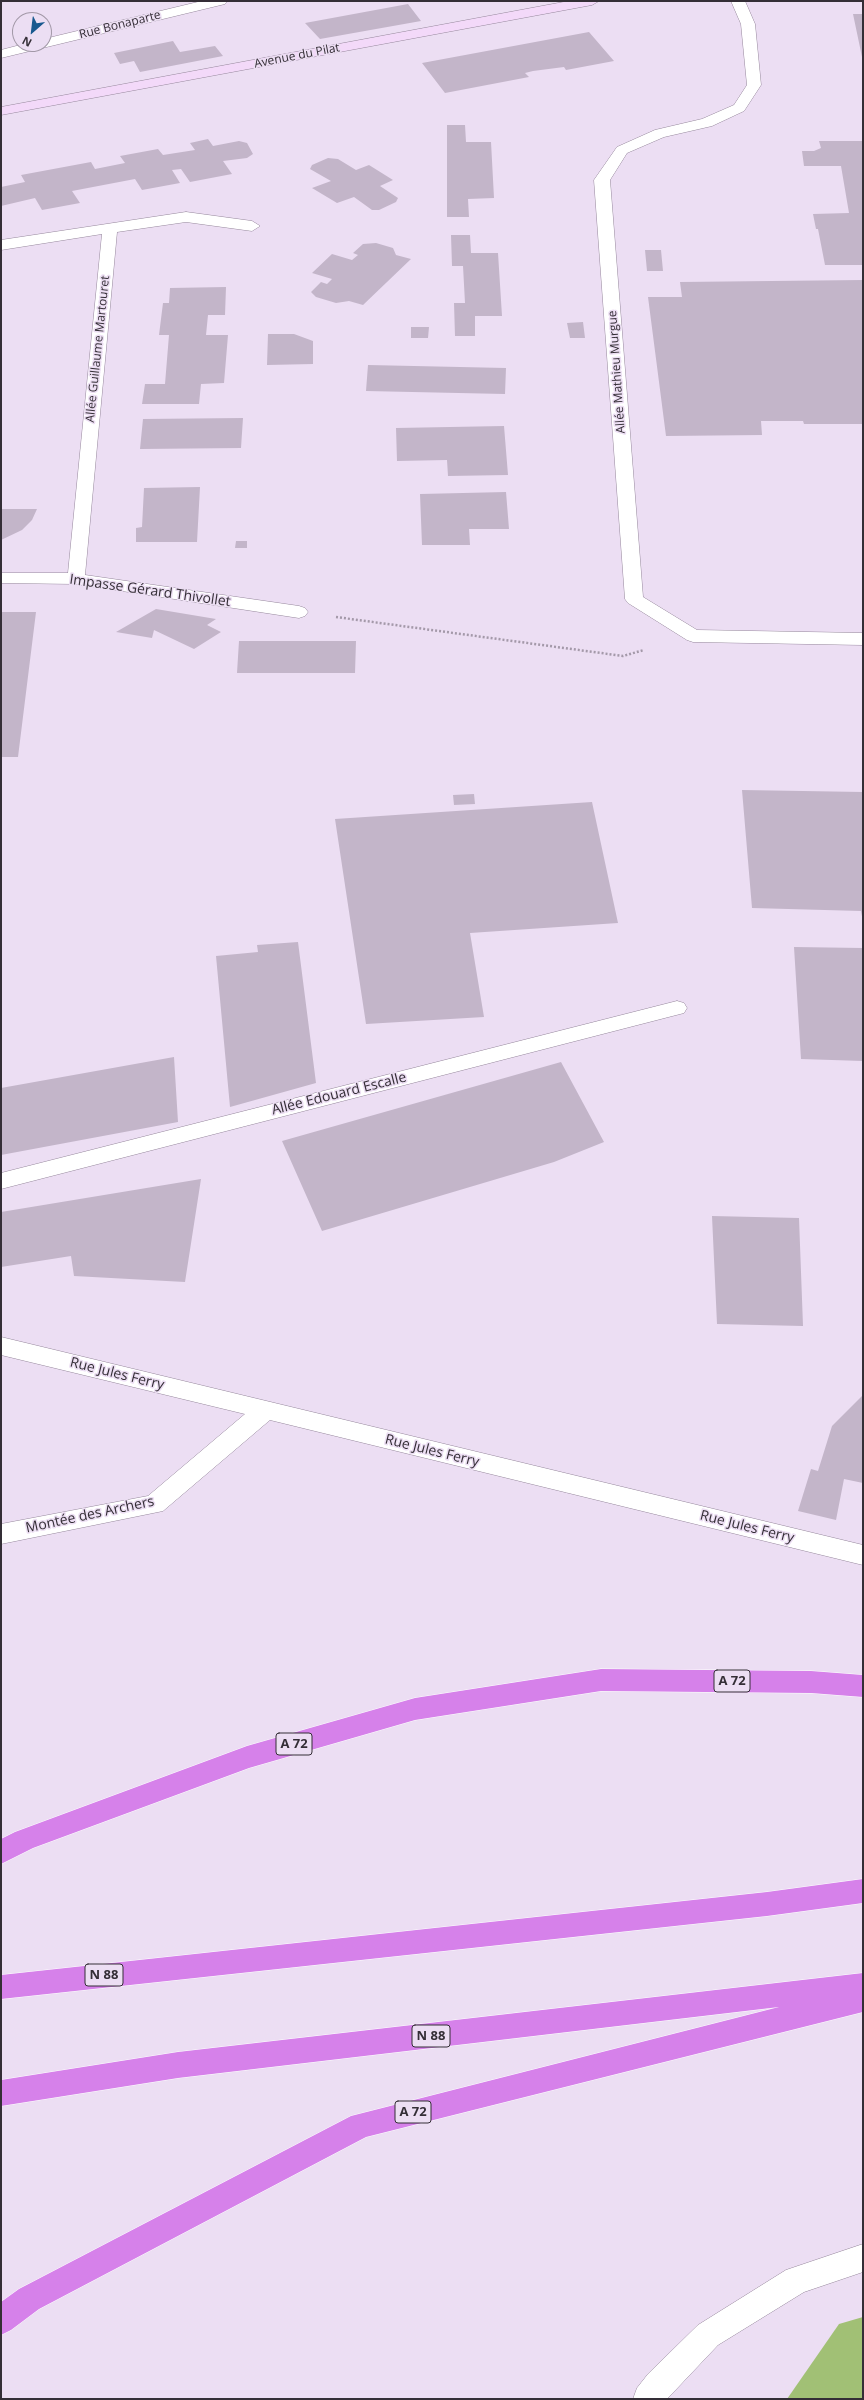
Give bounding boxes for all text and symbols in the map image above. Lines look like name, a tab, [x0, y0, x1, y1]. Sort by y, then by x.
street label: Rue Bonaparte	[78, 8, 162, 42]
north arrow	[12, 12, 52, 52]
text: N	[19, 33, 34, 51]
street label: Avenue du Pilat	[253, 41, 341, 71]
street label: Allée Guillaume Martouret	[83, 275, 113, 423]
street label: Allée Mathieu Murgue	[606, 310, 628, 434]
street label: Impasse Gérard Thivollet	[68, 571, 232, 611]
street label: Allée Edouard Escalle	[270, 1069, 408, 1119]
street label: Rue Jules Ferry	[68, 1354, 166, 1394]
street label: Rue Jules Ferry	[383, 1431, 481, 1471]
street label: Montée des Archers	[24, 1493, 156, 1537]
street label: Rue Jules Ferry	[698, 1507, 796, 1547]
road number: A 72	[714, 1670, 750, 1692]
road number: A 72	[276, 1733, 312, 1755]
road number: N 88	[85, 1964, 123, 1986]
road number: N 88	[412, 2025, 450, 2047]
road number: A 72	[395, 2101, 431, 2123]

